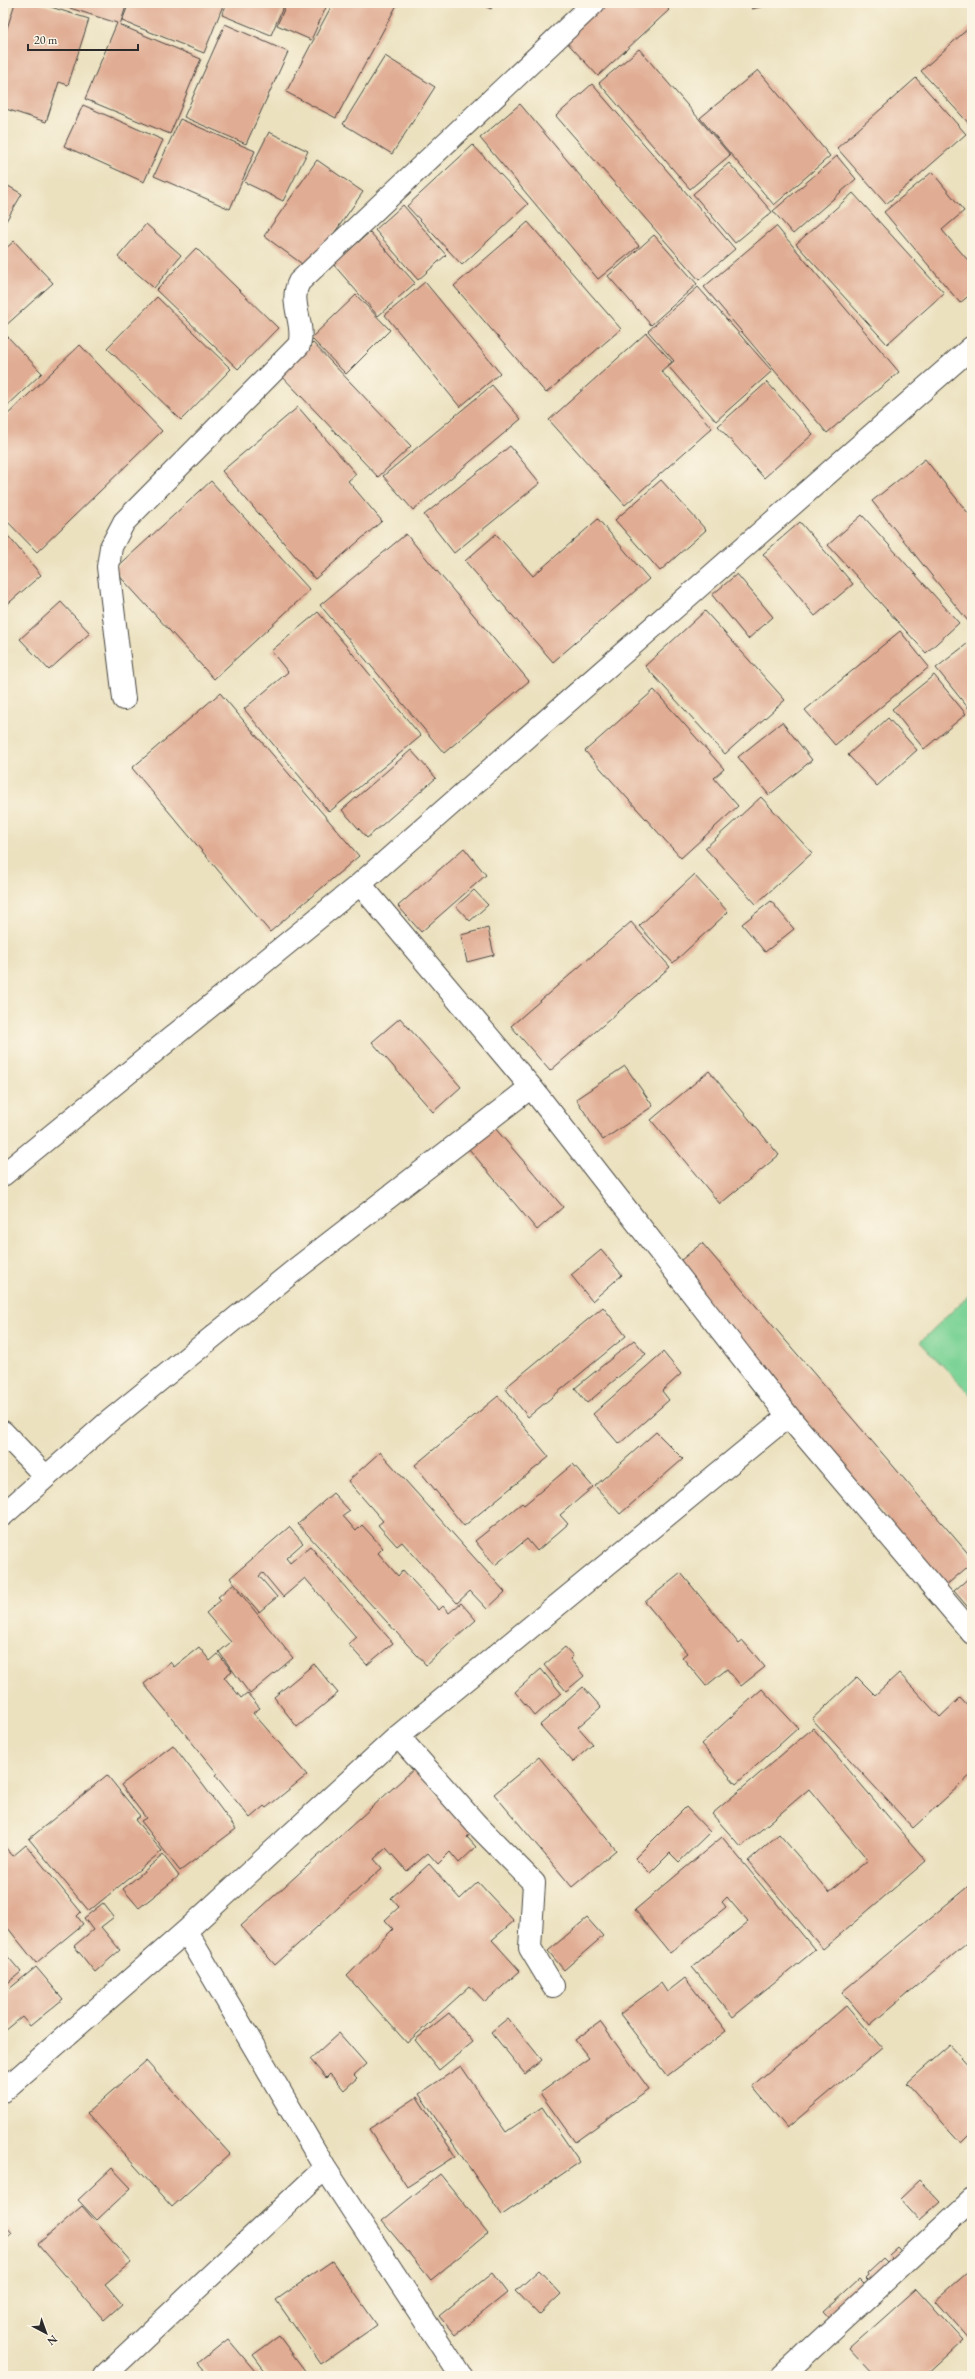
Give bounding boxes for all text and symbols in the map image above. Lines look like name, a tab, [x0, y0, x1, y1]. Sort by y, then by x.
scale bar	[28, 26, 138, 52]
text: 20 m	[34, 32, 58, 48]
north arrow	[26, 2313, 66, 2353]
text: N	[45, 2332, 61, 2349]

